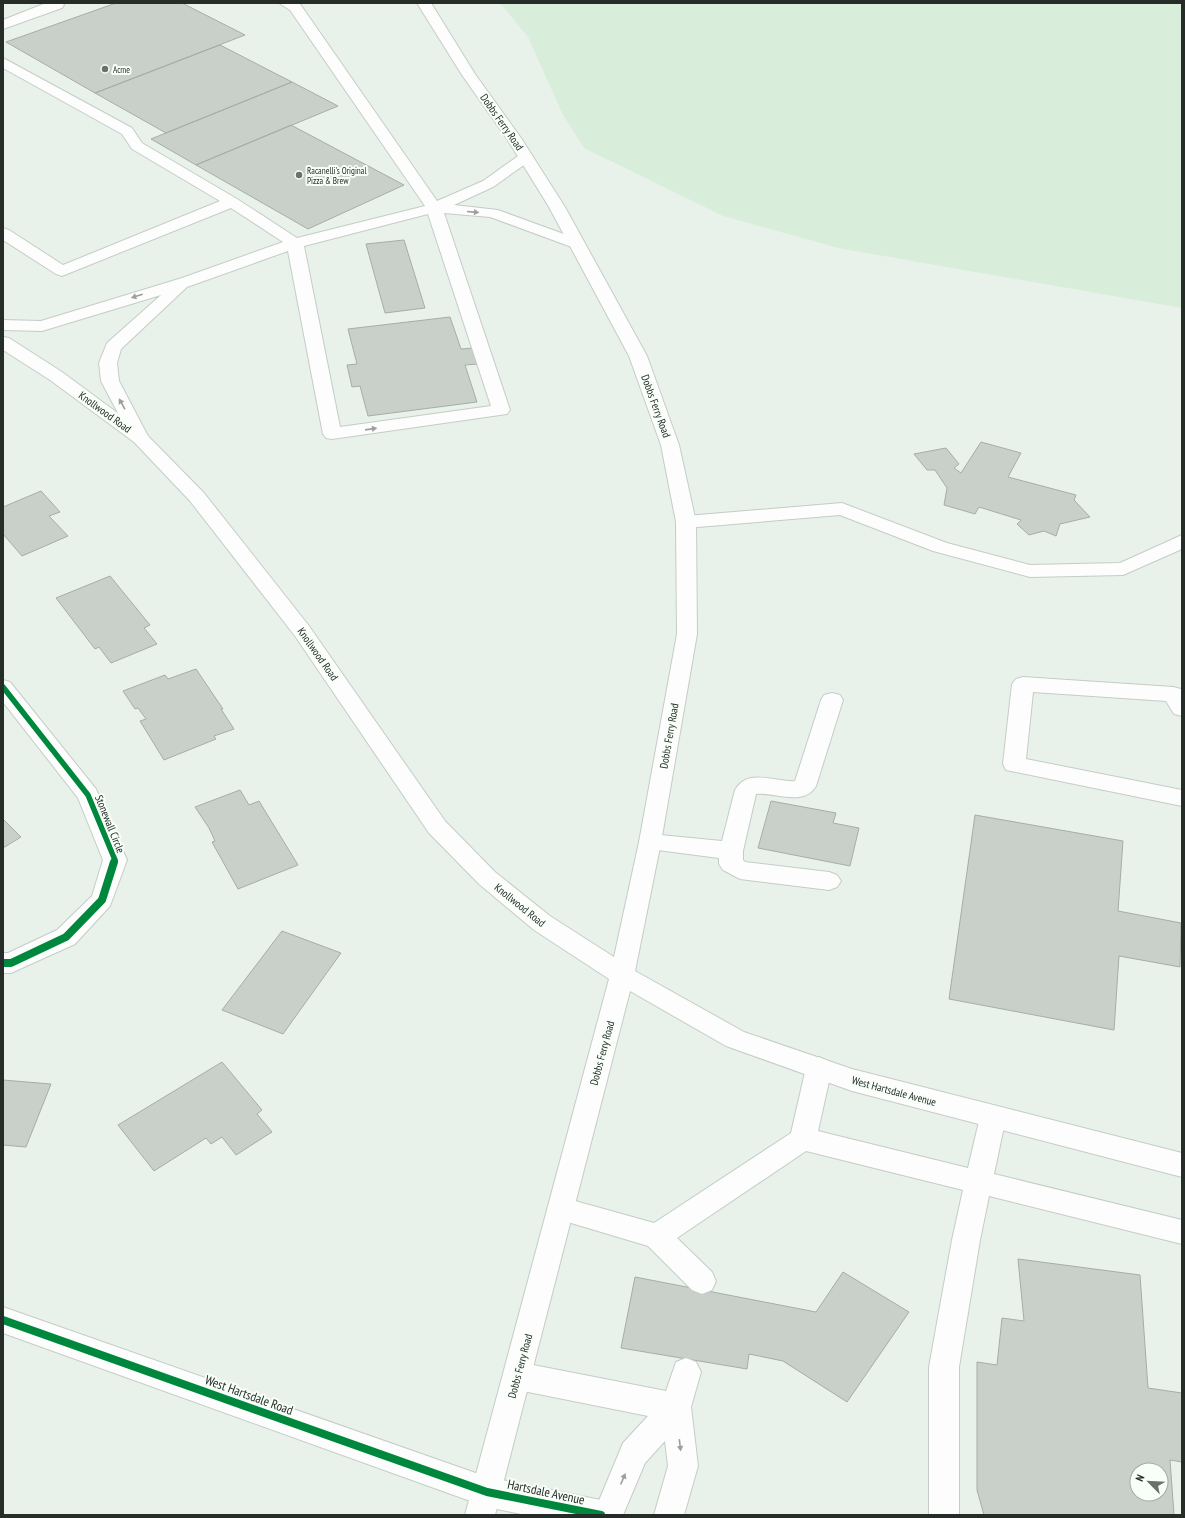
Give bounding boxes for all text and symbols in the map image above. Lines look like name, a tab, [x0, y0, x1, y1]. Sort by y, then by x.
marker: Acme	[100, 64, 110, 74]
place label: Acme	[113, 64, 130, 75]
street label: Dobbs Ferry Road	[477, 91, 527, 153]
place label: Racanelli's Original Pizza & Brew	[307, 165, 367, 186]
marker: Racanelli's Original Pizza & Brew	[294, 170, 304, 180]
one-way arrow	[467, 208, 479, 215]
one-way arrow	[131, 293, 143, 299]
street label: Dobbs Ferry Road	[638, 373, 674, 440]
street label: Knollwood Road	[76, 388, 134, 436]
one-way arrow	[118, 398, 125, 410]
one-way arrow	[365, 426, 377, 432]
street label: Knollwood Road	[295, 625, 342, 683]
street label: Dobbs Ferry Road	[656, 702, 682, 770]
street label: Stonewall Circle	[92, 793, 128, 856]
street label: Knollwood Road	[492, 880, 549, 930]
street label: Dobbs Ferry Road	[587, 1019, 617, 1087]
street label: West Hartsdale Avenue	[850, 1073, 938, 1109]
street label: Dobbs Ferry Road	[505, 1332, 535, 1400]
street label: West Hartsdale Road	[203, 1371, 295, 1419]
one-way arrow	[677, 1439, 683, 1452]
north arrow	[1129, 1462, 1169, 1502]
text: N	[1132, 1472, 1147, 1483]
one-way arrow	[620, 1474, 626, 1485]
street label: Hartsdale Avenue	[506, 1476, 586, 1508]

